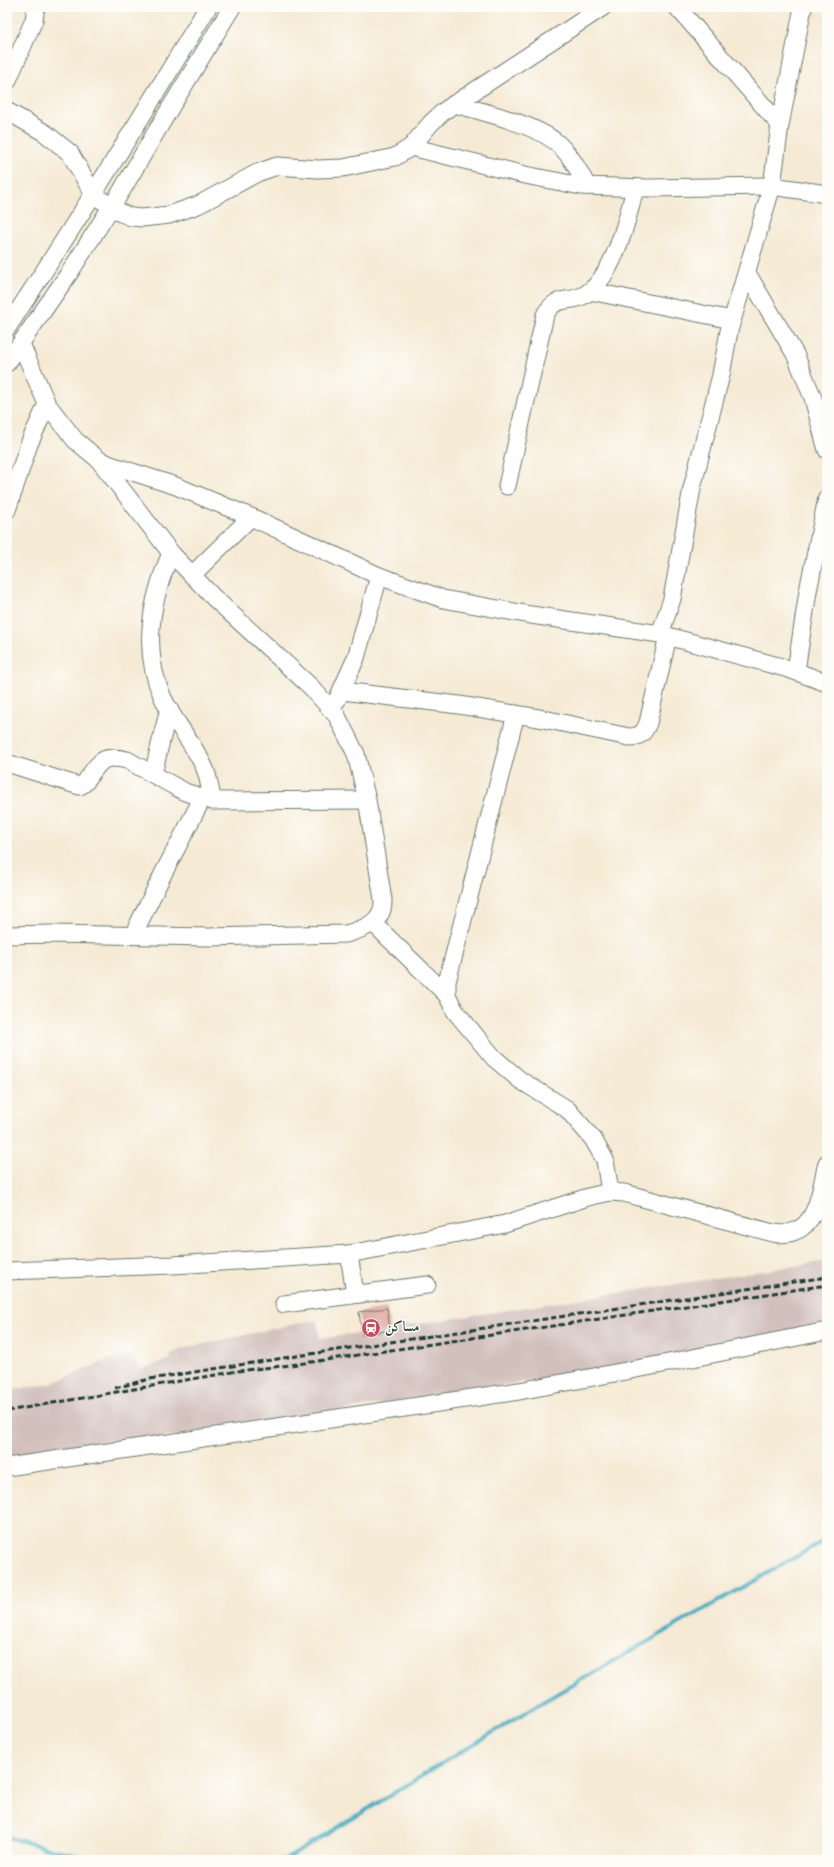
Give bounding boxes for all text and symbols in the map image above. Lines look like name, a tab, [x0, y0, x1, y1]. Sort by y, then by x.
station icon: مساكن	[360, 1317, 382, 1339]
place label: مساكن	[385, 1318, 419, 1338]

